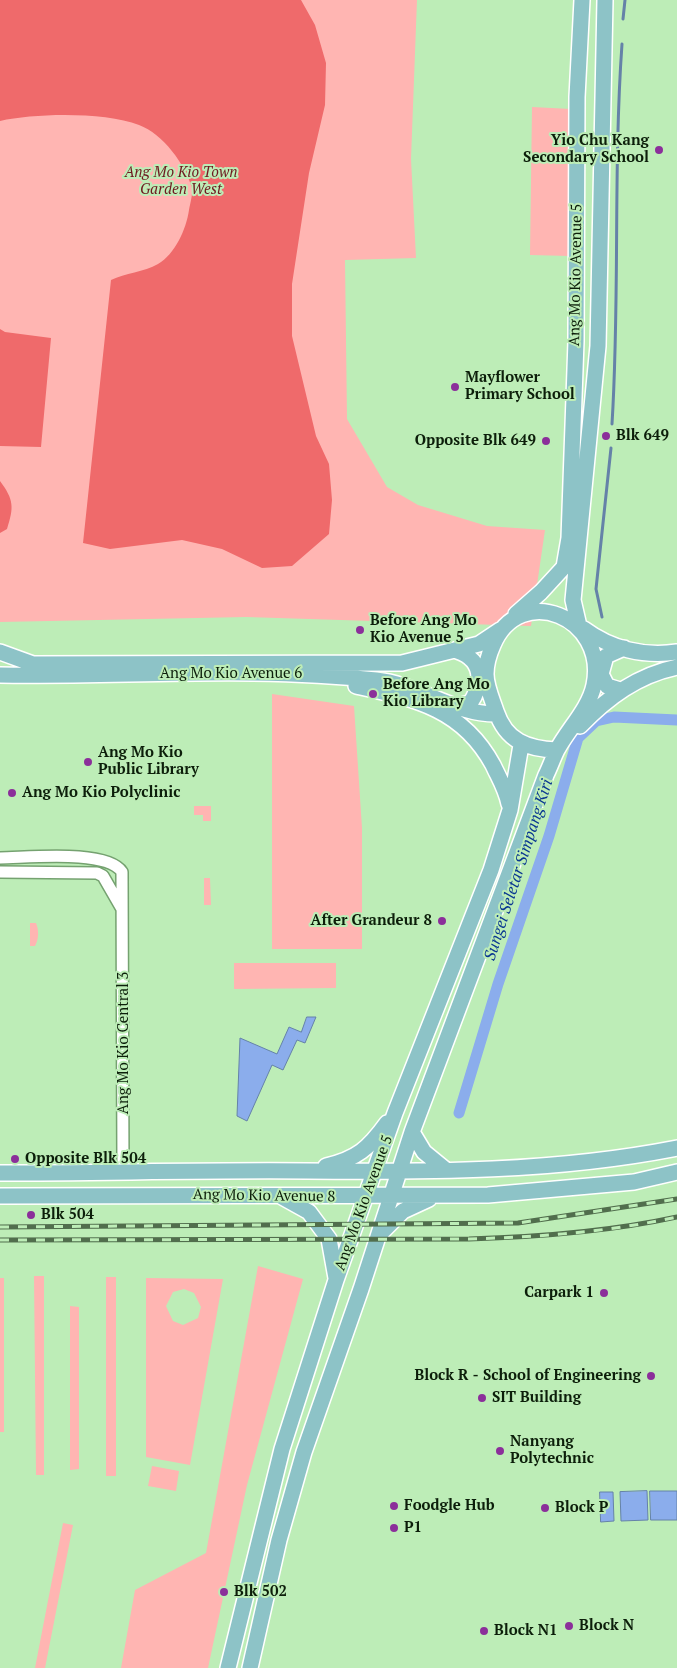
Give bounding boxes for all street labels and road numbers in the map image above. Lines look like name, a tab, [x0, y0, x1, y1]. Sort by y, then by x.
street label: Ang Mo Kio Avenue 5	[566, 204, 586, 346]
street label: Ang Mo Kio Avenue 6	[160, 665, 302, 683]
street label: Ang Mo Kio Central 3	[115, 972, 133, 1114]
street label: Ang Mo Kio Avenue 5	[331, 1133, 397, 1273]
street label: Ang Mo Kio Avenue 8	[193, 1186, 335, 1206]

